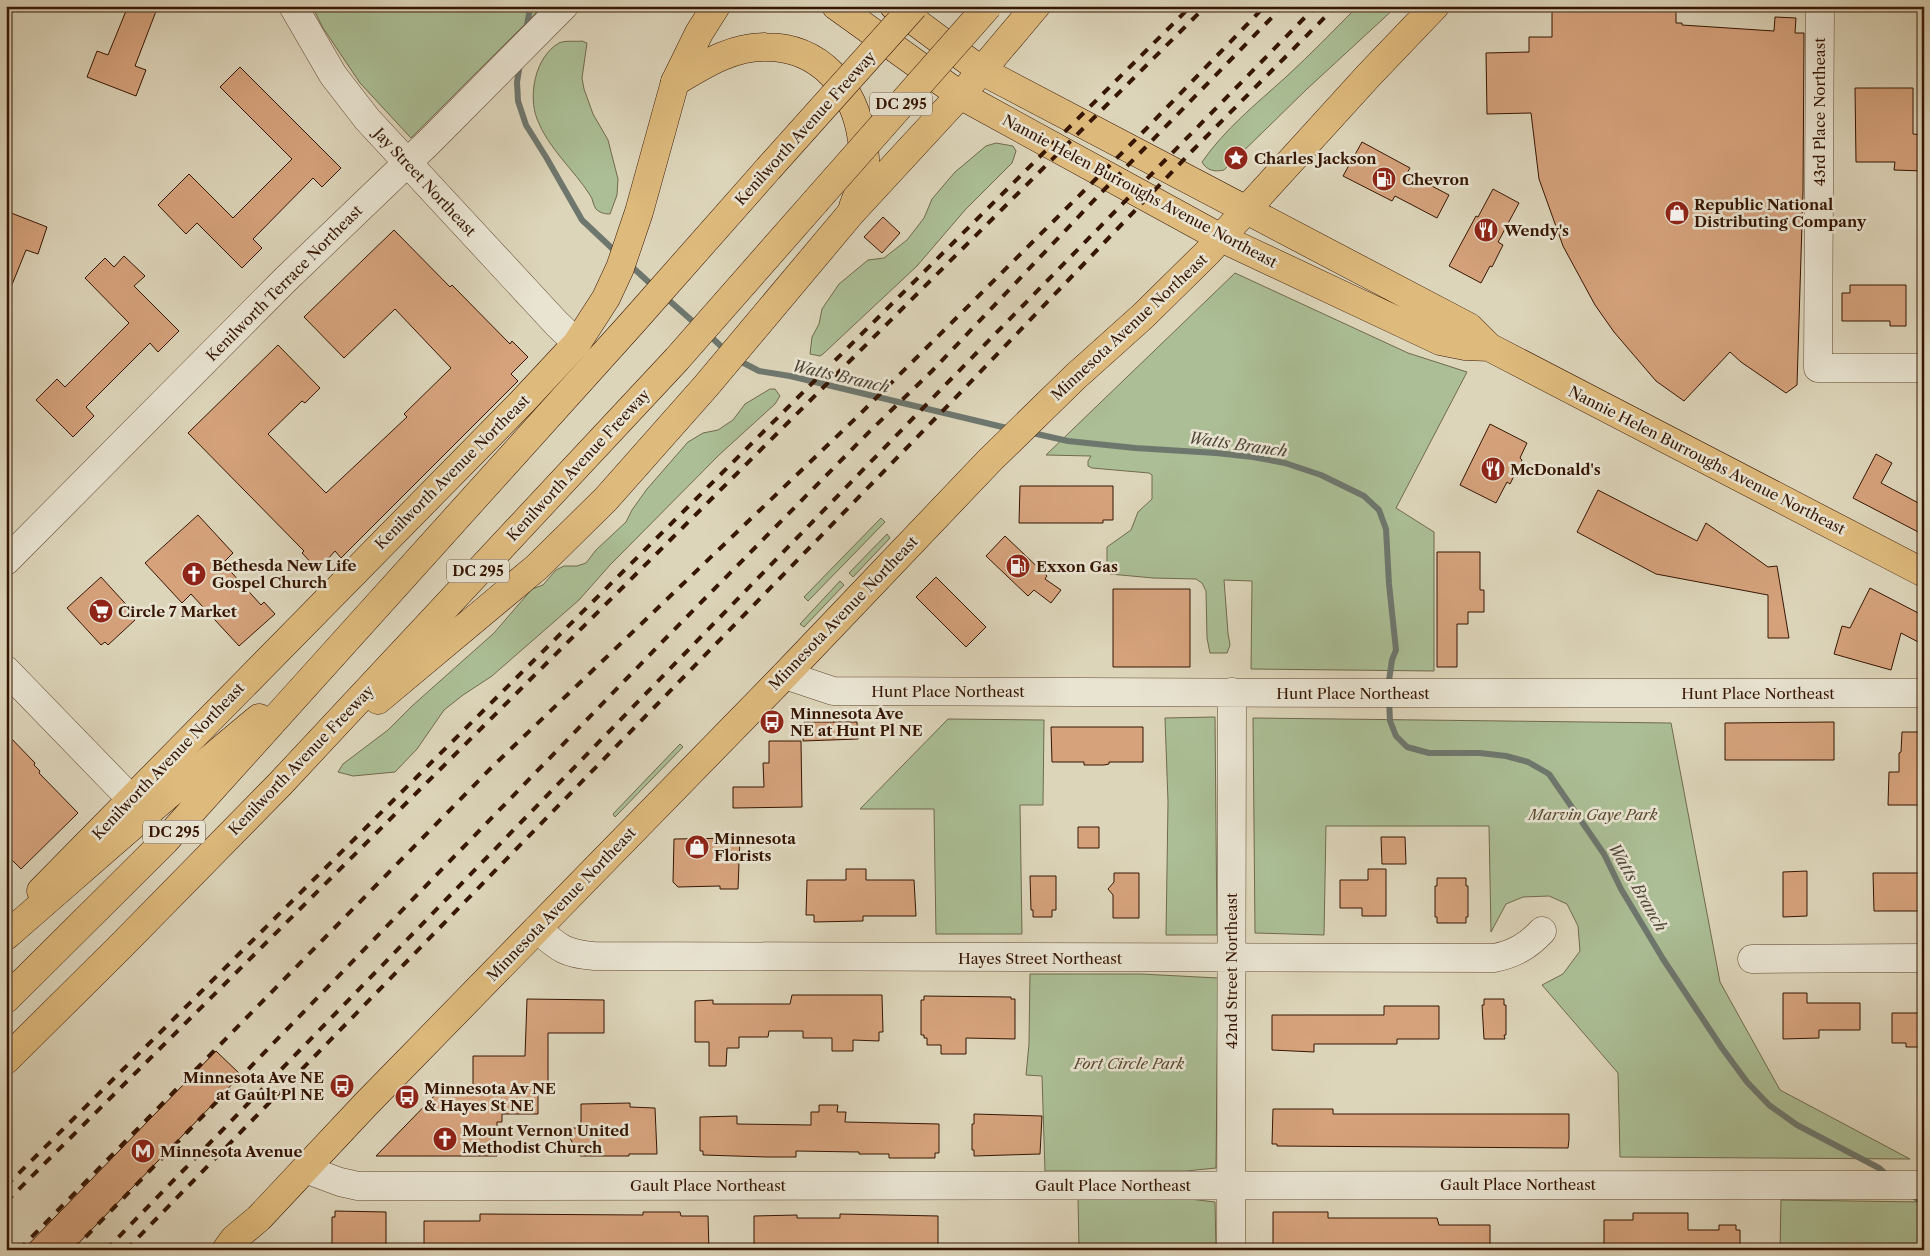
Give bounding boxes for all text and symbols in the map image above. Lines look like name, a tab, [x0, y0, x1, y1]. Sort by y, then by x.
street label: 43rd Place Northeast	[1810, 37, 1829, 187]
street label: Kenilworth Avenue Freeway	[731, 46, 880, 209]
road number: DC 295	[870, 92, 932, 116]
street label: Nannie Helen Burroughs Avenue Northeast	[999, 110, 1281, 272]
street label: Jay Street Northeast	[369, 122, 481, 241]
place icon: Charles Jackson	[1223, 145, 1249, 171]
place label: Charles Jackson	[1254, 149, 1377, 168]
fuel station icon: Chevron	[1371, 166, 1397, 192]
place label: Chevron	[1402, 170, 1470, 189]
place label: Republic National Distributing Company	[1694, 195, 1867, 231]
street label: Kenilworth Terrace Northeast	[202, 200, 367, 365]
shop icon: Republic National Distributing Company	[1664, 200, 1690, 226]
restaurant icon: Wendy's	[1473, 217, 1499, 243]
place label: Wendy's	[1503, 221, 1569, 240]
street label: Minnesota Avenue Northeast	[1047, 249, 1212, 404]
water label: Watts Branch	[790, 355, 892, 397]
street label: Nannie Helen Burroughs Avenue Northeast	[1565, 382, 1849, 539]
street label: Kenilworth Avenue Freeway	[502, 385, 654, 545]
street label: Kenilworth Avenue Northeast	[371, 390, 534, 553]
water label: Watts Branch	[1187, 427, 1289, 461]
restaurant icon: McDonald's	[1480, 456, 1506, 482]
place label: McDonald's	[1510, 460, 1601, 479]
street label: Minnesota Avenue Northeast	[764, 532, 922, 694]
fuel station icon: Exxon Gas	[1005, 553, 1031, 579]
place label: Bethesda New Life Gospel Church	[212, 556, 356, 592]
place label: Exxon Gas	[1036, 557, 1118, 576]
road number: DC 295	[447, 560, 509, 582]
church icon: Bethesda New Life Gospel Church	[181, 561, 207, 587]
supermarket icon: Circle 7 Market	[88, 598, 114, 624]
place label: Circle 7 Market	[118, 602, 237, 621]
street label: Kenilworth Avenue Northeast	[88, 678, 249, 844]
street label: Kenilworth Avenue Freeway	[224, 681, 378, 839]
street label: Hunt Place Northeast	[871, 682, 1025, 701]
street label: Hunt Place Northeast	[1276, 684, 1430, 703]
street label: Hunt Place Northeast	[1681, 684, 1835, 703]
place label: Minnesota Ave NE at Hunt Pl NE	[790, 704, 923, 740]
bus stop icon: Minnesota Ave NE at Hunt Pl NE	[759, 709, 785, 735]
park label: Marvin Gaye Park	[1527, 805, 1658, 824]
road number: DC 295	[143, 820, 205, 844]
street label: Minnesota Avenue Northeast	[482, 823, 640, 985]
place label: Minnesota Florists	[714, 829, 796, 865]
shop icon: Minnesota Florists	[684, 834, 710, 860]
water label: Watts Branch	[1604, 839, 1672, 935]
street label: 42nd Street Northeast	[1222, 892, 1241, 1049]
street label: Hayes Street Northeast	[958, 949, 1123, 968]
park label: Fort Circle Park	[1073, 1054, 1185, 1073]
place label: Minnesota Ave NE at Gault Pl NE	[183, 1068, 324, 1104]
bus stop icon: Minnesota Ave NE at Gault Pl NE	[329, 1073, 355, 1099]
place label: Minnesota Av NE & Hayes St NE	[424, 1079, 556, 1115]
bus stop icon: Minnesota Av NE & Hayes St NE	[394, 1084, 420, 1110]
place label: Mount Vernon United Methodist Church	[462, 1121, 629, 1157]
church icon: Mount Vernon United Methodist Church	[432, 1126, 458, 1152]
metro station icon: Minnesota Avenue	[130, 1138, 156, 1164]
place label: Minnesota Avenue	[160, 1142, 303, 1161]
street label: Gault Place Northeast	[1440, 1175, 1597, 1194]
street label: Gault Place Northeast	[630, 1176, 787, 1195]
street label: Gault Place Northeast	[1035, 1176, 1192, 1195]

